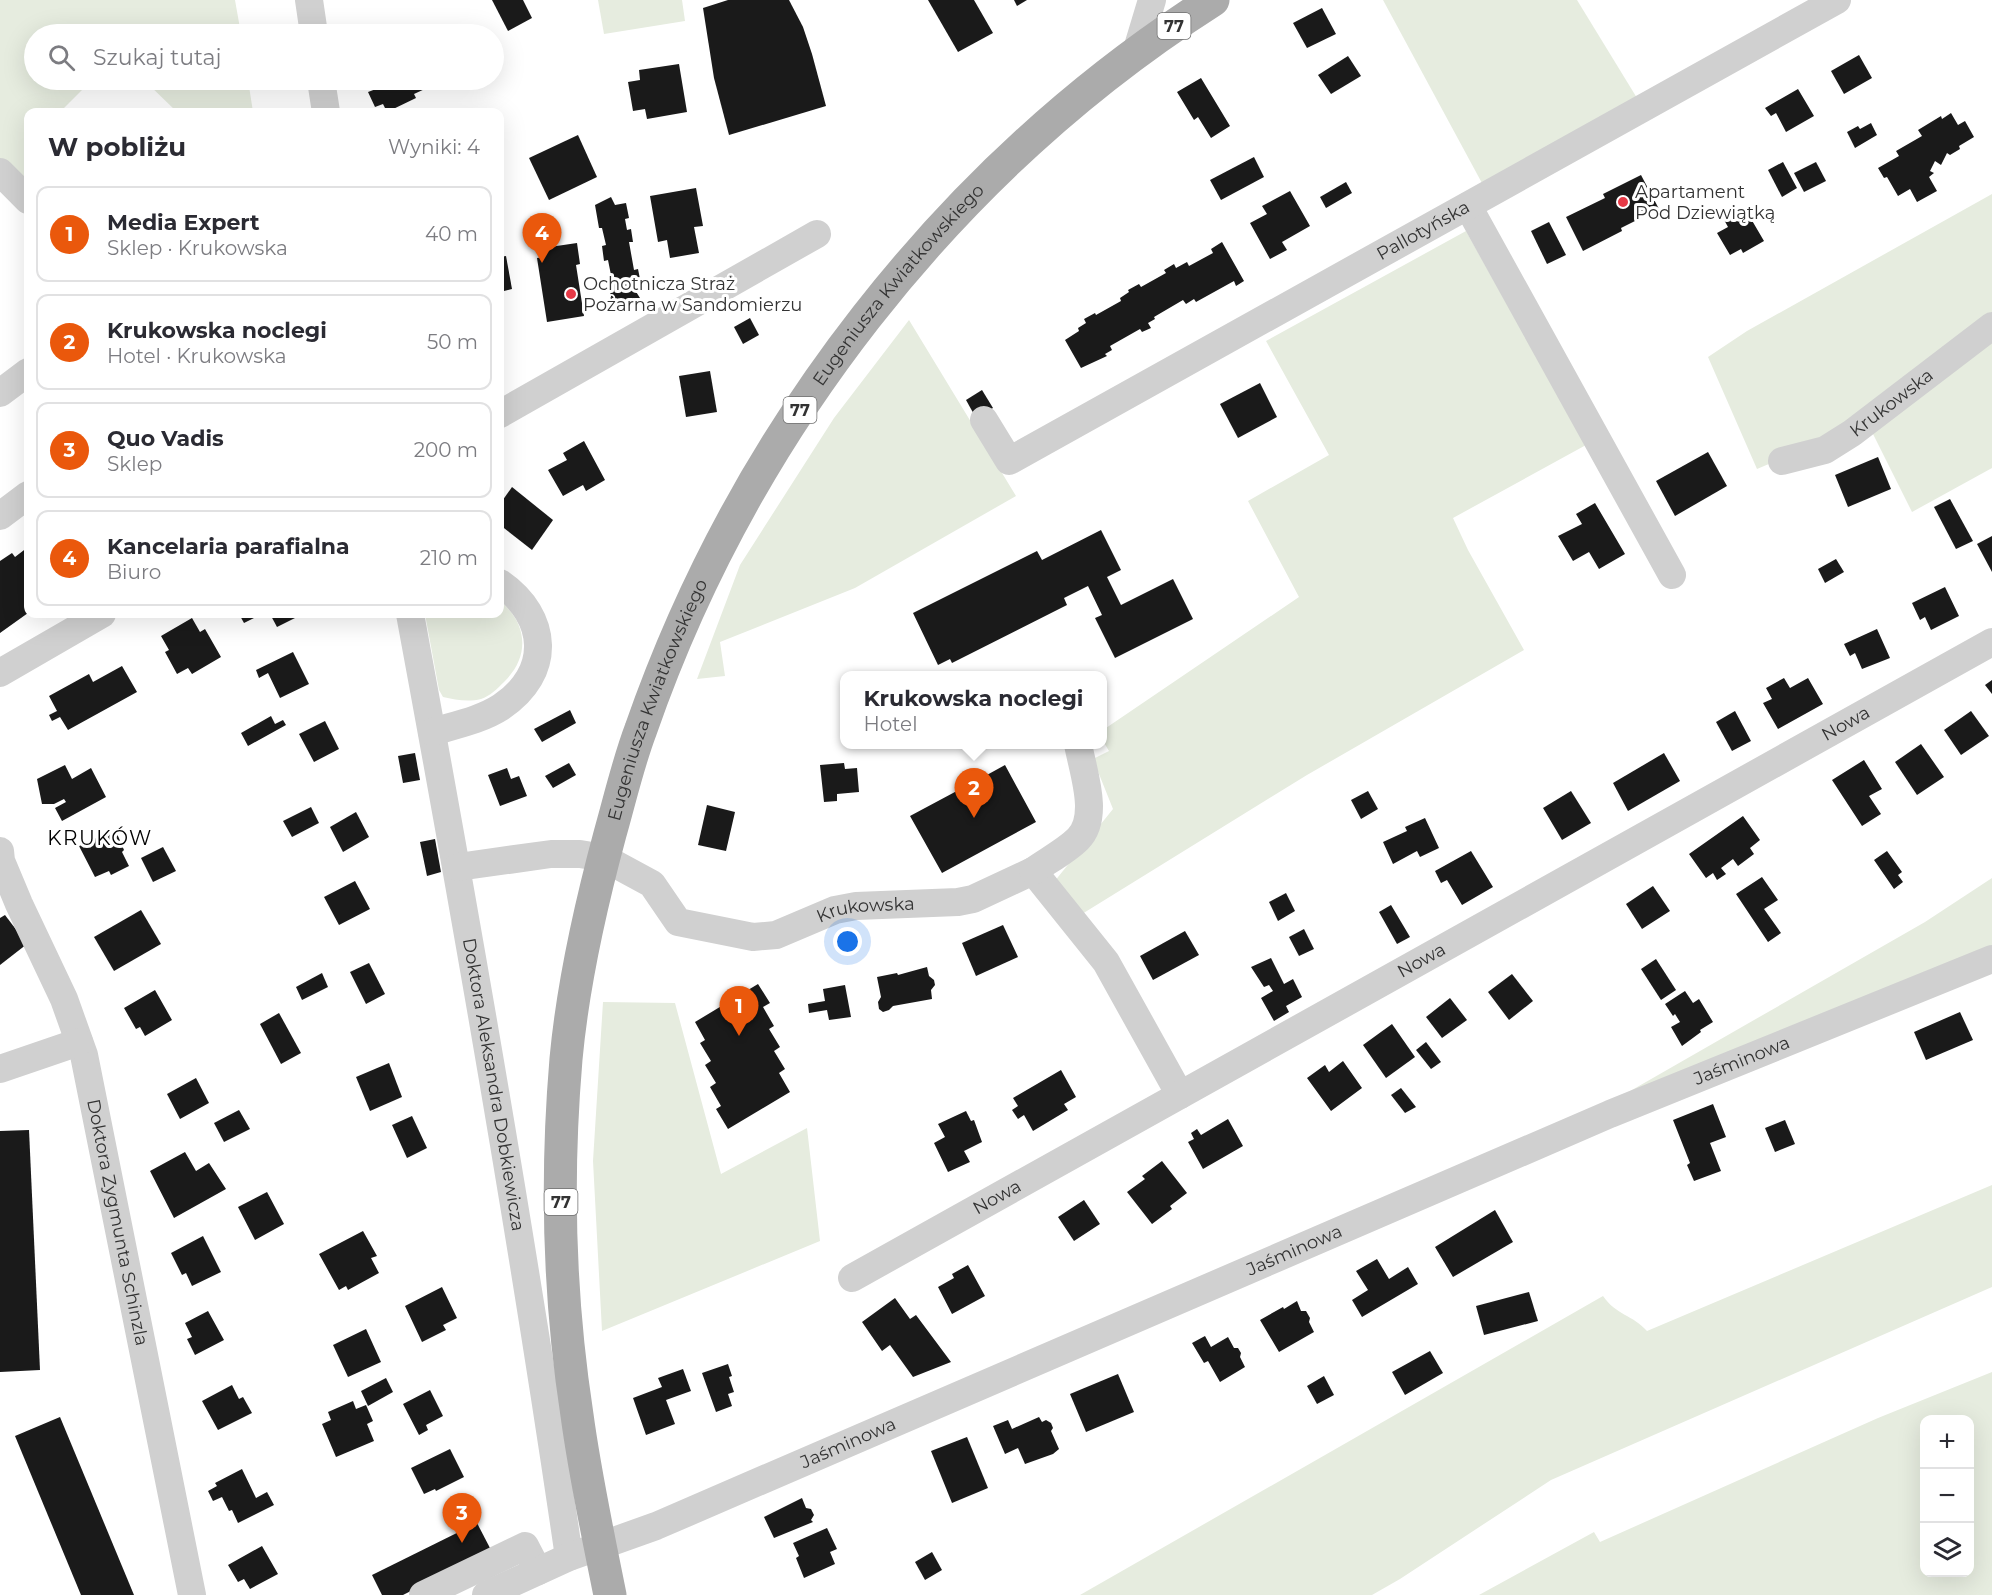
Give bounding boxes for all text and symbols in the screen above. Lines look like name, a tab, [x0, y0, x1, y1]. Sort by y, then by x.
road number: 77	[1158, 13, 1190, 39]
search box	[24, 24, 504, 90]
icon: search	[45, 41, 78, 74]
text: Szukaj tutaj	[93, 44, 221, 71]
text: W pobliżu	[48, 131, 186, 163]
text: Wyniki: 4	[388, 135, 480, 159]
street label: Eugeniusza Kwiatkowskiego	[808, 179, 989, 390]
place label: Apartament Pod Dziewiątką	[1635, 181, 1775, 224]
marker: Apartament Pod Dziewiątką	[1616, 195, 1630, 209]
street label: Pallotyńska	[1373, 196, 1473, 265]
text: Media Expert	[107, 209, 260, 236]
pin: 4	[522, 214, 562, 263]
text: 1	[66, 222, 73, 246]
text: 40 m	[425, 222, 478, 246]
text: Sklep · Krukowska	[107, 236, 288, 260]
place label: Ochotnicza Straż Pożarna w Sandomierzu	[583, 273, 802, 316]
marker: Ochotnicza Straż Pożarna w Sandomierzu	[564, 287, 578, 301]
text: Krukowska noclegi	[107, 317, 327, 344]
text: 2	[64, 330, 75, 354]
text: 50 m	[427, 330, 478, 354]
text: Hotel · Krukowska	[107, 344, 287, 368]
street label: Krukowska	[1845, 364, 1938, 442]
road number: 77	[784, 397, 816, 423]
text: Quo Vadis	[107, 425, 224, 452]
text: 3	[64, 438, 75, 462]
text: 200 m	[414, 438, 478, 462]
text: Sklep	[107, 452, 162, 476]
text: Kancelaria parafialna	[107, 533, 350, 560]
text: 4	[63, 546, 76, 570]
text: 210 m	[420, 546, 478, 570]
text: Biuro	[107, 560, 161, 584]
street label: Eugeniusza Kwiatkowskiego	[603, 575, 712, 823]
popup	[840, 671, 1107, 749]
text: Krukowska noclegi	[864, 685, 1083, 712]
street label: Nowa	[1818, 701, 1874, 746]
text: Hotel	[864, 712, 918, 736]
pin: 2	[954, 768, 994, 818]
district label: KRUKÓW	[47, 826, 153, 850]
street label: Krukowska	[813, 893, 915, 928]
your location	[833, 927, 862, 956]
street label: Doktora Aleksandra Dobkiewicza	[458, 936, 529, 1233]
street label: Nowa	[1393, 938, 1449, 983]
pin: 1	[720, 986, 758, 1036]
street label: Jaśminowa	[1690, 1031, 1793, 1090]
street label: Doktora Zygmunta Schinzla	[82, 1097, 153, 1348]
street label: Nowa	[969, 1175, 1025, 1219]
road number: 77	[544, 1189, 578, 1215]
street label: Jaśminowa	[1242, 1220, 1345, 1281]
street label: Jaśminowa	[796, 1413, 899, 1474]
map controls	[1920, 1415, 1974, 1577]
button: +	[1920, 1415, 1974, 1469]
button: −	[1920, 1469, 1974, 1523]
pin: 3	[442, 1494, 482, 1543]
button: layers	[1920, 1523, 1974, 1577]

